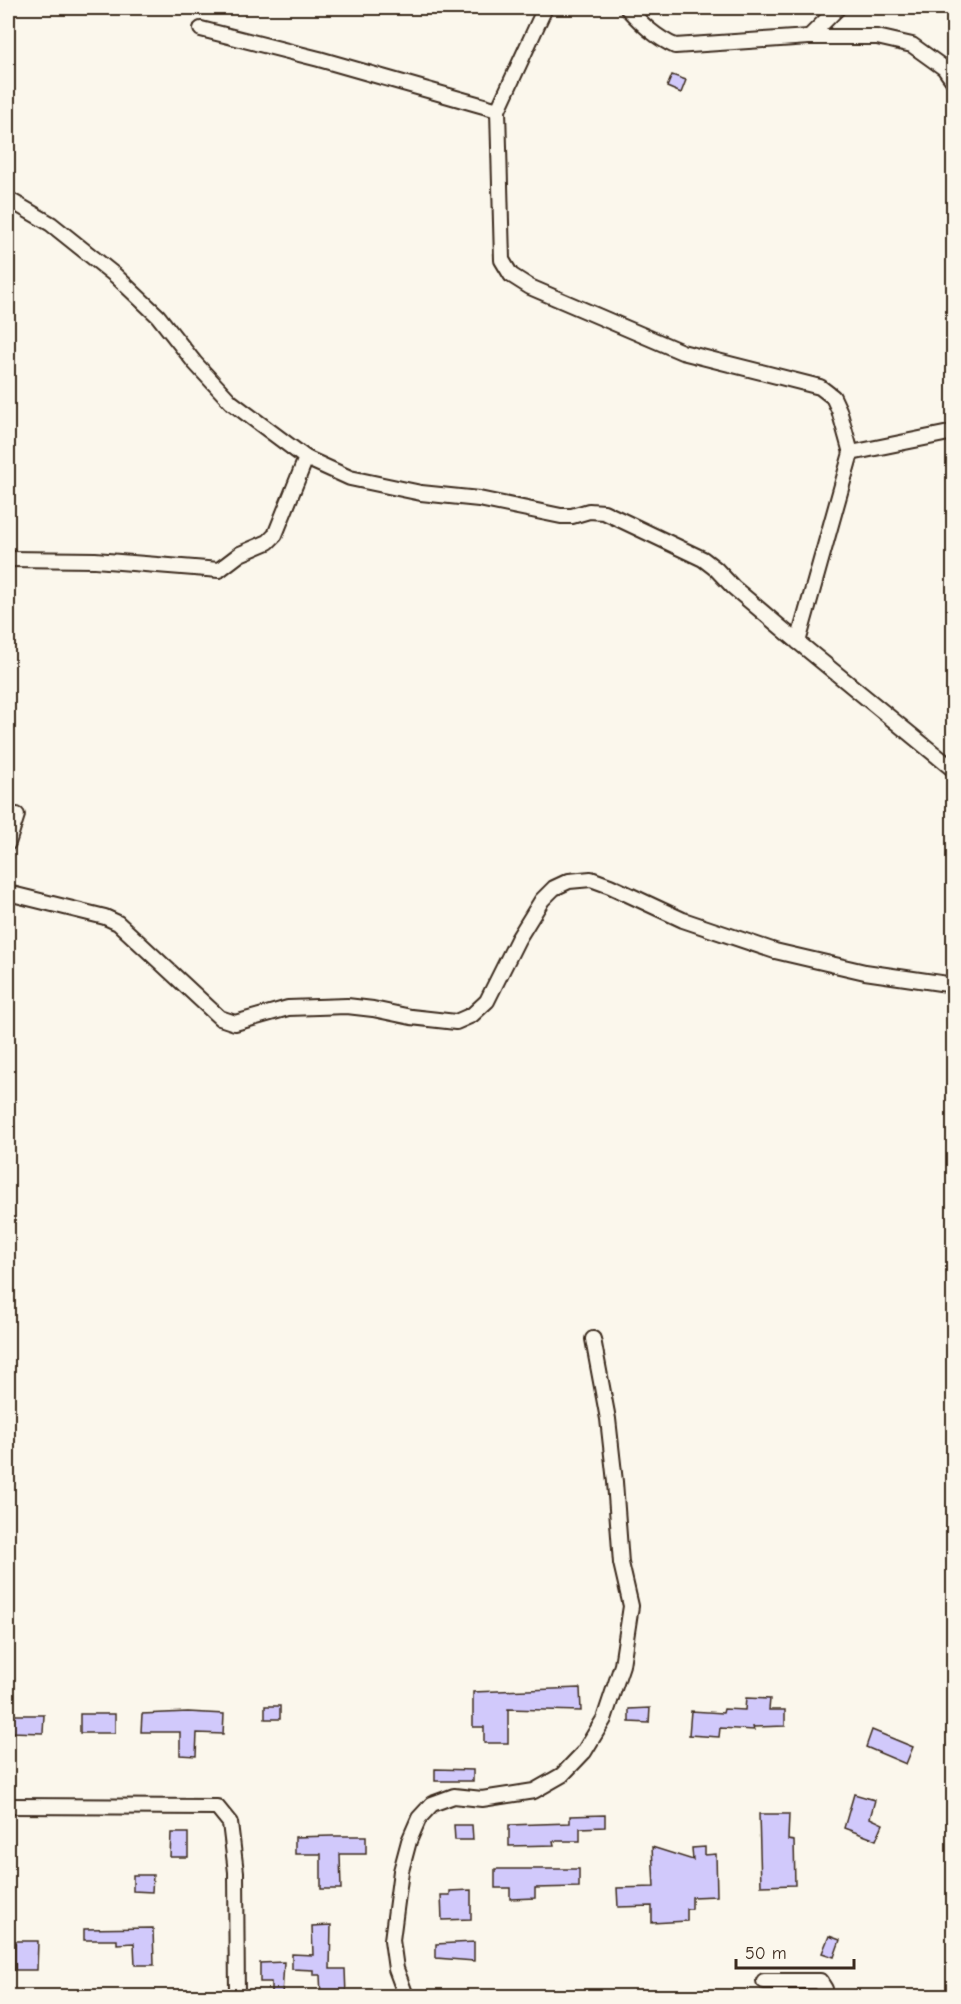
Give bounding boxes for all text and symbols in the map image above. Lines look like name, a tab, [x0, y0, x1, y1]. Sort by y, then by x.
scale bar	[736, 1932, 854, 1970]
text: 50 m	[745, 1943, 787, 1964]

